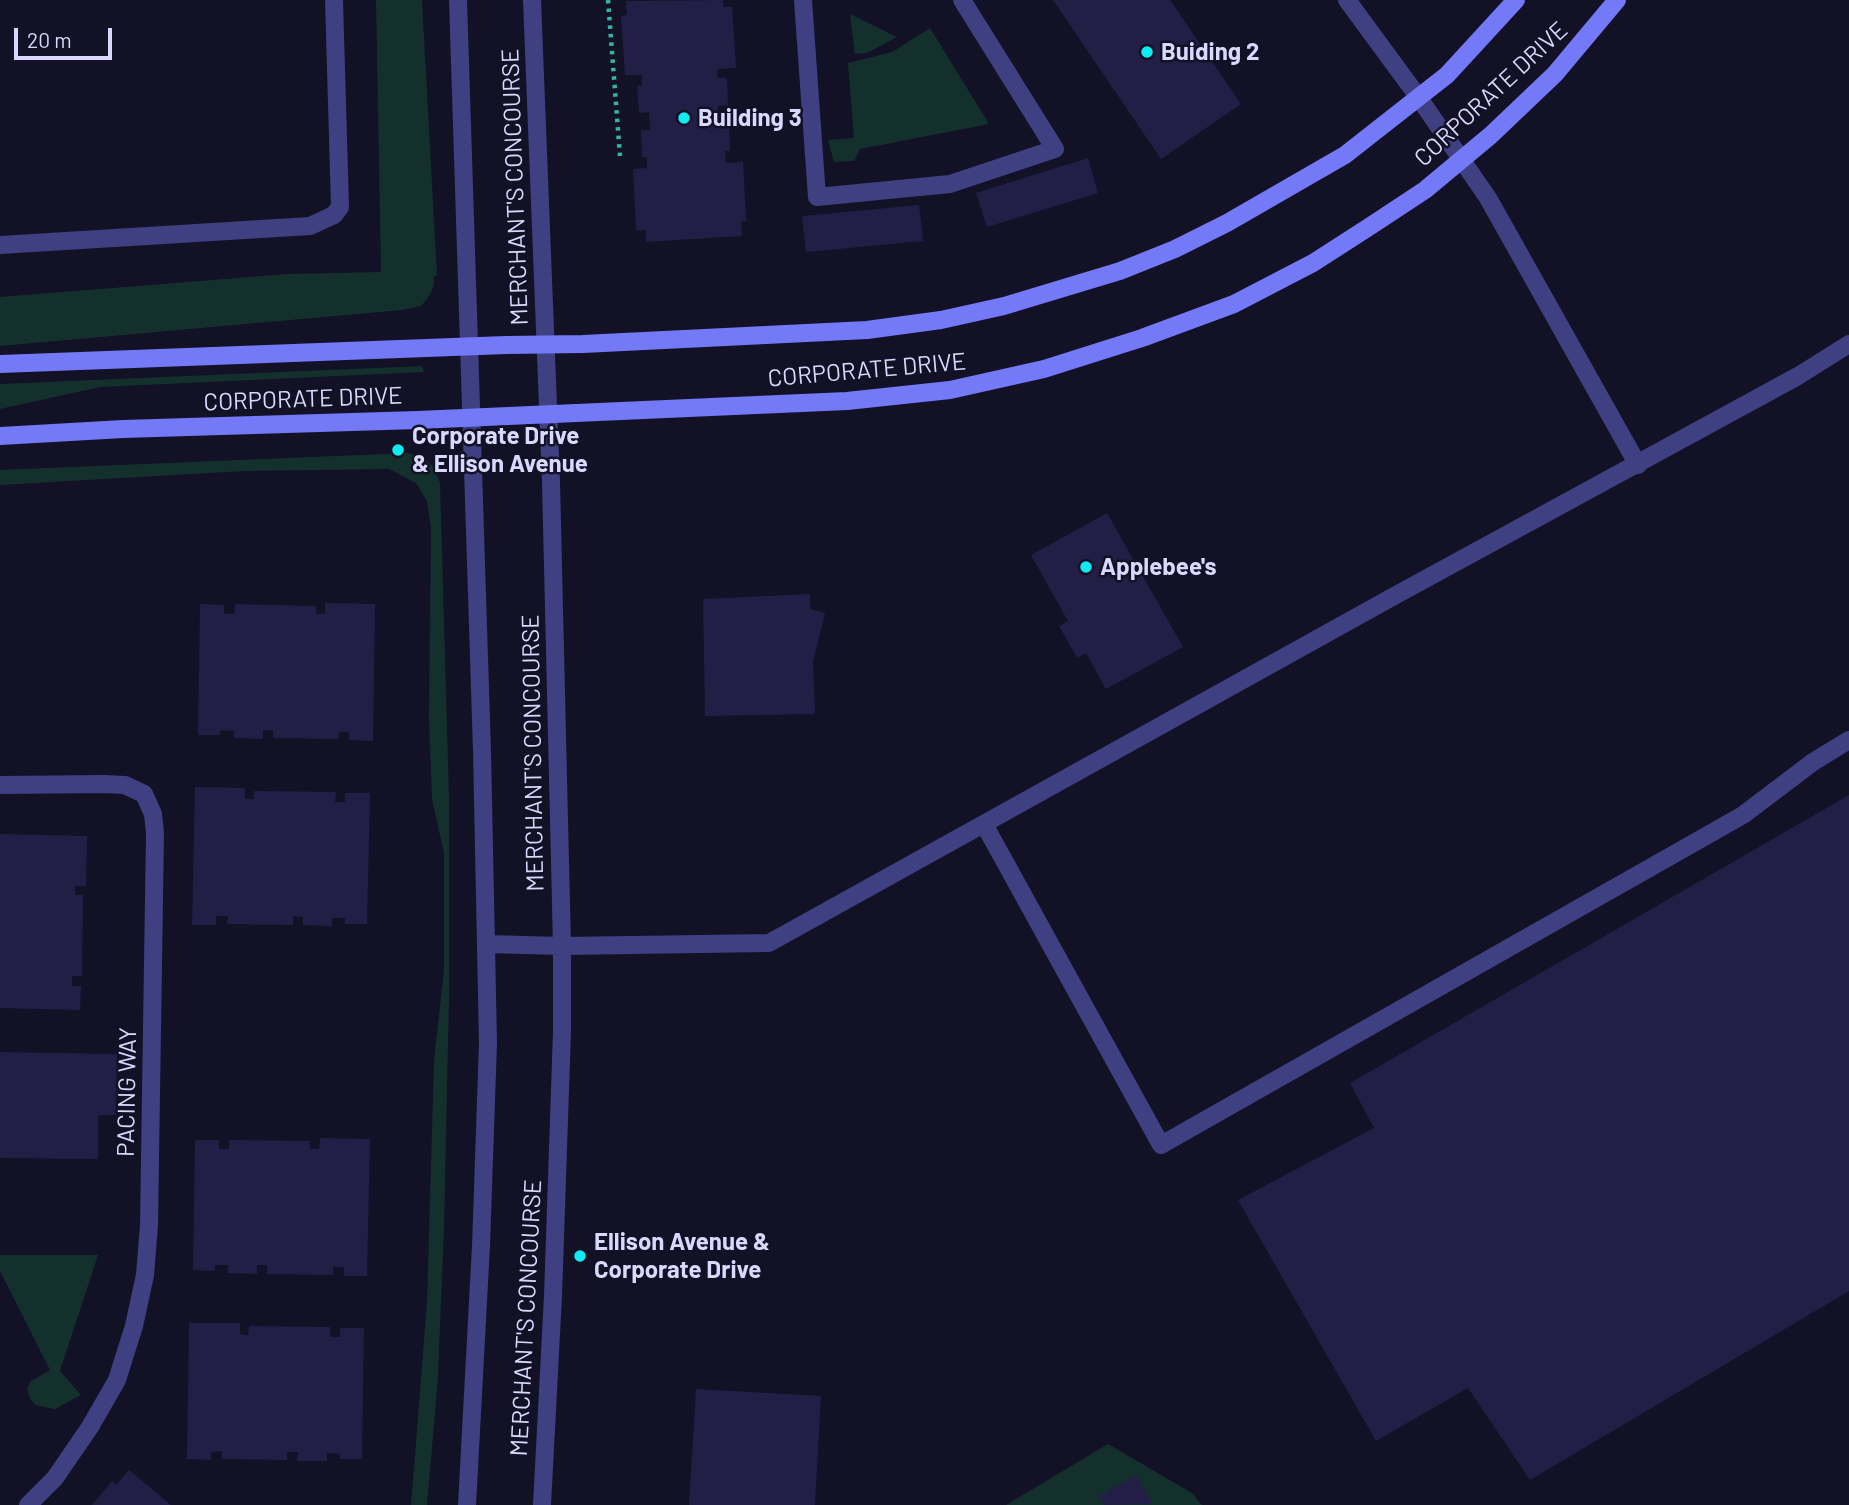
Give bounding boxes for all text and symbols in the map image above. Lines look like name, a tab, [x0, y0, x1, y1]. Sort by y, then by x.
scale bar	[18, 14, 116, 58]
street label: CORPORATE DRIVE	[1408, 16, 1574, 172]
text: 20 m	[27, 27, 72, 52]
place label: Buiding 2	[1161, 38, 1259, 66]
marker: Buiding 2	[1139, 44, 1155, 60]
street label: MERCHANT'S CONCOURSE	[496, 48, 534, 326]
place label: Building 3	[698, 104, 802, 132]
marker: Building 3	[676, 110, 692, 126]
street label: CORPORATE DRIVE	[767, 347, 967, 393]
street label: CORPORATE DRIVE	[203, 381, 403, 417]
place label: Corporate Drive & Ellison Avenue	[412, 422, 588, 478]
marker: Corporate Drive & Ellison Avenue	[390, 442, 406, 458]
place label: Applebee's	[1100, 553, 1217, 581]
marker: Applebee's	[1078, 559, 1094, 575]
street label: MERCHANT'S CONCOURSE	[516, 614, 550, 892]
street label: PACING WAY	[111, 1027, 143, 1157]
street label: MERCHANT'S CONCOURSE	[504, 1179, 548, 1457]
place label: Ellison Avenue & Corporate Drive	[594, 1228, 770, 1284]
marker: Ellison Avenue & Corporate Drive	[572, 1248, 588, 1264]

